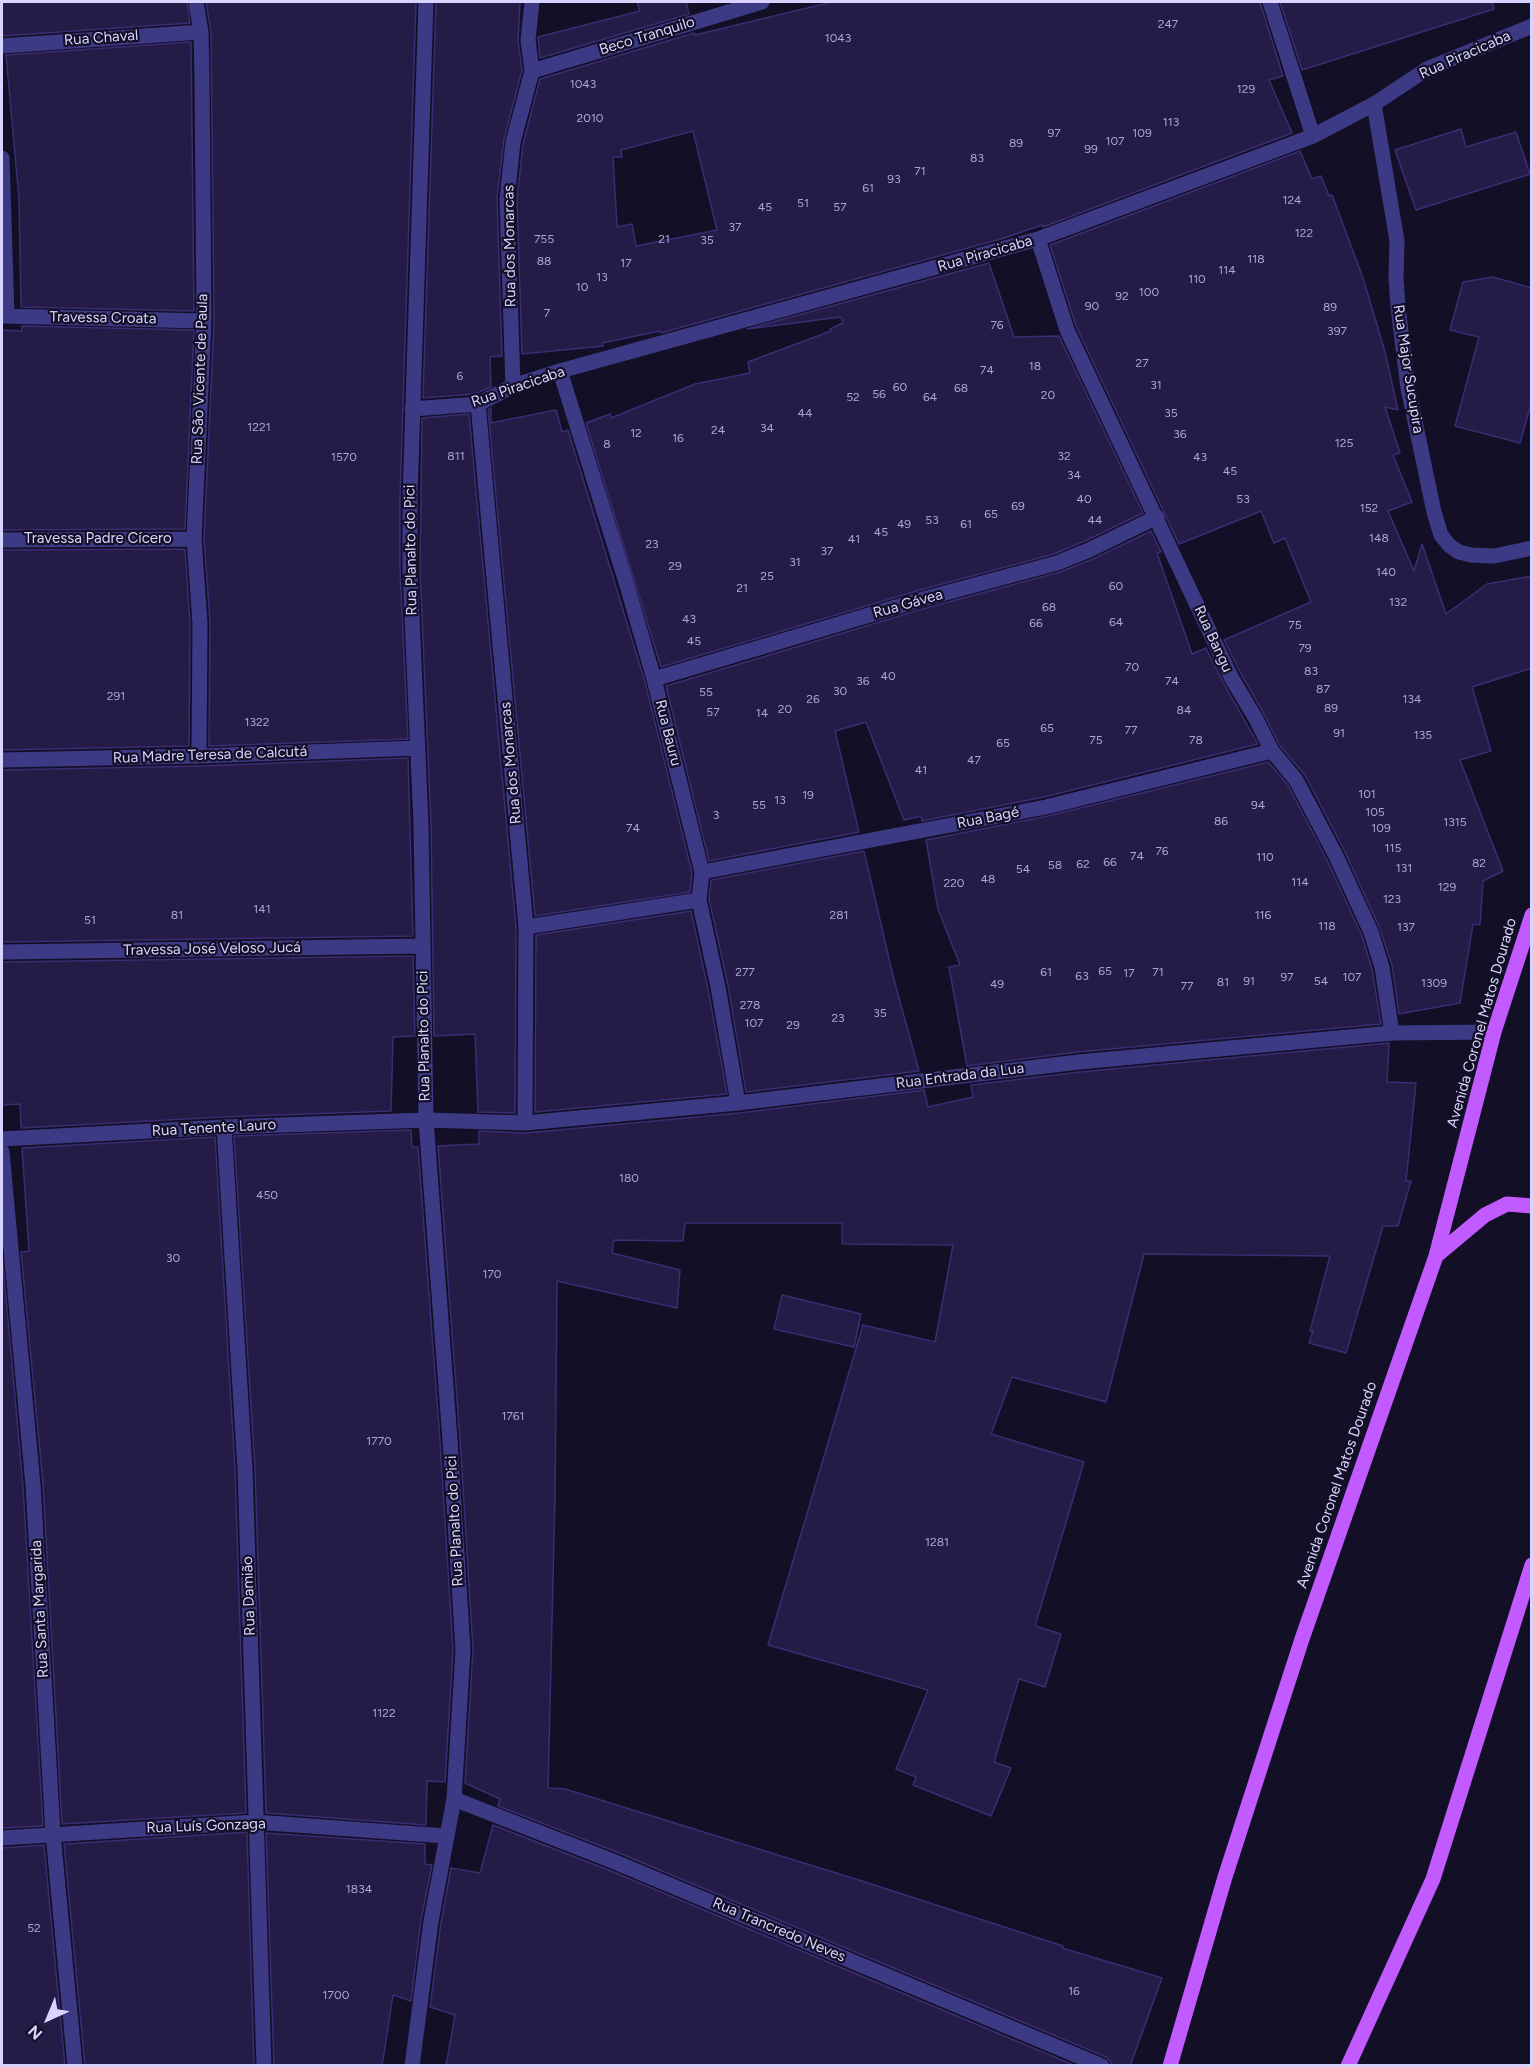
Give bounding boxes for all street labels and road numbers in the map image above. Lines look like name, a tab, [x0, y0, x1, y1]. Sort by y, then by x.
street label: Beco Tranquilo	[597, 13, 697, 59]
street label: Rua Chaval	[63, 26, 139, 50]
street label: Rua Piracicaba	[1417, 27, 1513, 83]
street label: Rua dos Monarcas	[500, 185, 520, 307]
street label: Rua Piracicaba	[936, 232, 1034, 276]
street label: Rua São Vicente de Paula	[188, 293, 212, 465]
street label: Rua Major Sucupira	[1389, 303, 1427, 435]
street label: Travessa Croata	[49, 308, 157, 328]
street label: Rua Piracicaba	[469, 363, 567, 411]
street label: Rua Planalto do Pici	[401, 484, 421, 616]
street label: Travessa Padre Cícero	[24, 530, 172, 548]
street label: Rua Gávea	[871, 585, 945, 623]
street label: Rua Bangu	[1190, 603, 1236, 675]
street label: Rua Bauru	[651, 698, 685, 768]
street label: Rua dos Monarcas	[497, 701, 525, 825]
street label: Rua Madre Teresa de Calcutá	[112, 743, 308, 767]
street label: Rua Bagé	[955, 803, 1021, 833]
street label: Avenida Coronel Matos Dourado	[1443, 916, 1521, 1130]
street label: Travessa José Veloso Jucá	[123, 938, 301, 960]
street label: Rua Planalto do Pici	[414, 970, 434, 1102]
street label: Rua Entrada da Lua	[895, 1059, 1025, 1093]
street label: Rua Tenente Lauro	[151, 1116, 277, 1140]
street label: Avenida Coronel Matos Dourado	[1293, 1379, 1381, 1591]
street label: Rua Planalto do Pici	[443, 1455, 467, 1587]
street label: Rua Santa Margarida	[27, 1540, 53, 1678]
street label: Rua Damião	[239, 1556, 259, 1636]
street label: Rua Luís Gonzaga	[146, 1815, 266, 1837]
street label: Rua Trancredo Neves	[710, 1894, 848, 1966]

